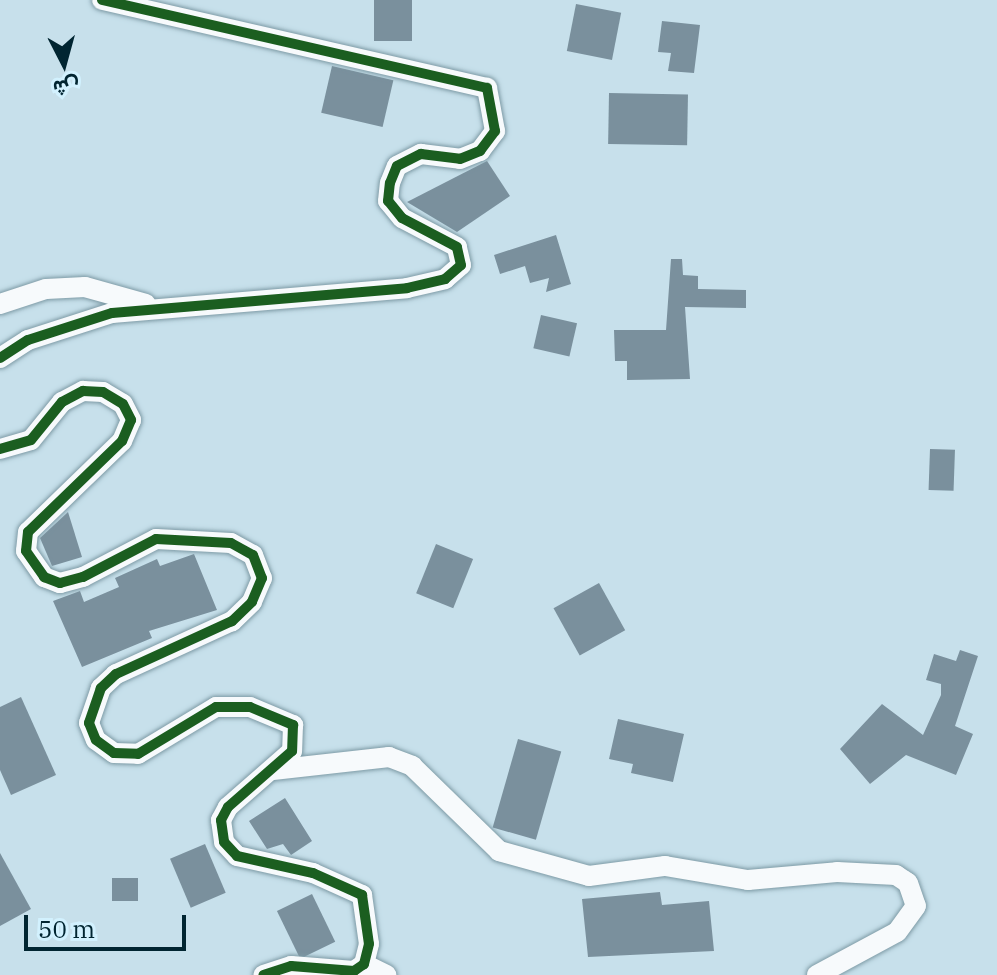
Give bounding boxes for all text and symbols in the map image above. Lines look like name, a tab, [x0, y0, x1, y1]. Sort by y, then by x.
north arrow	[24, 24, 104, 104]
text: ش	[52, 73, 81, 104]
scale bar	[28, 899, 190, 949]
text: 50 m	[38, 913, 95, 945]

